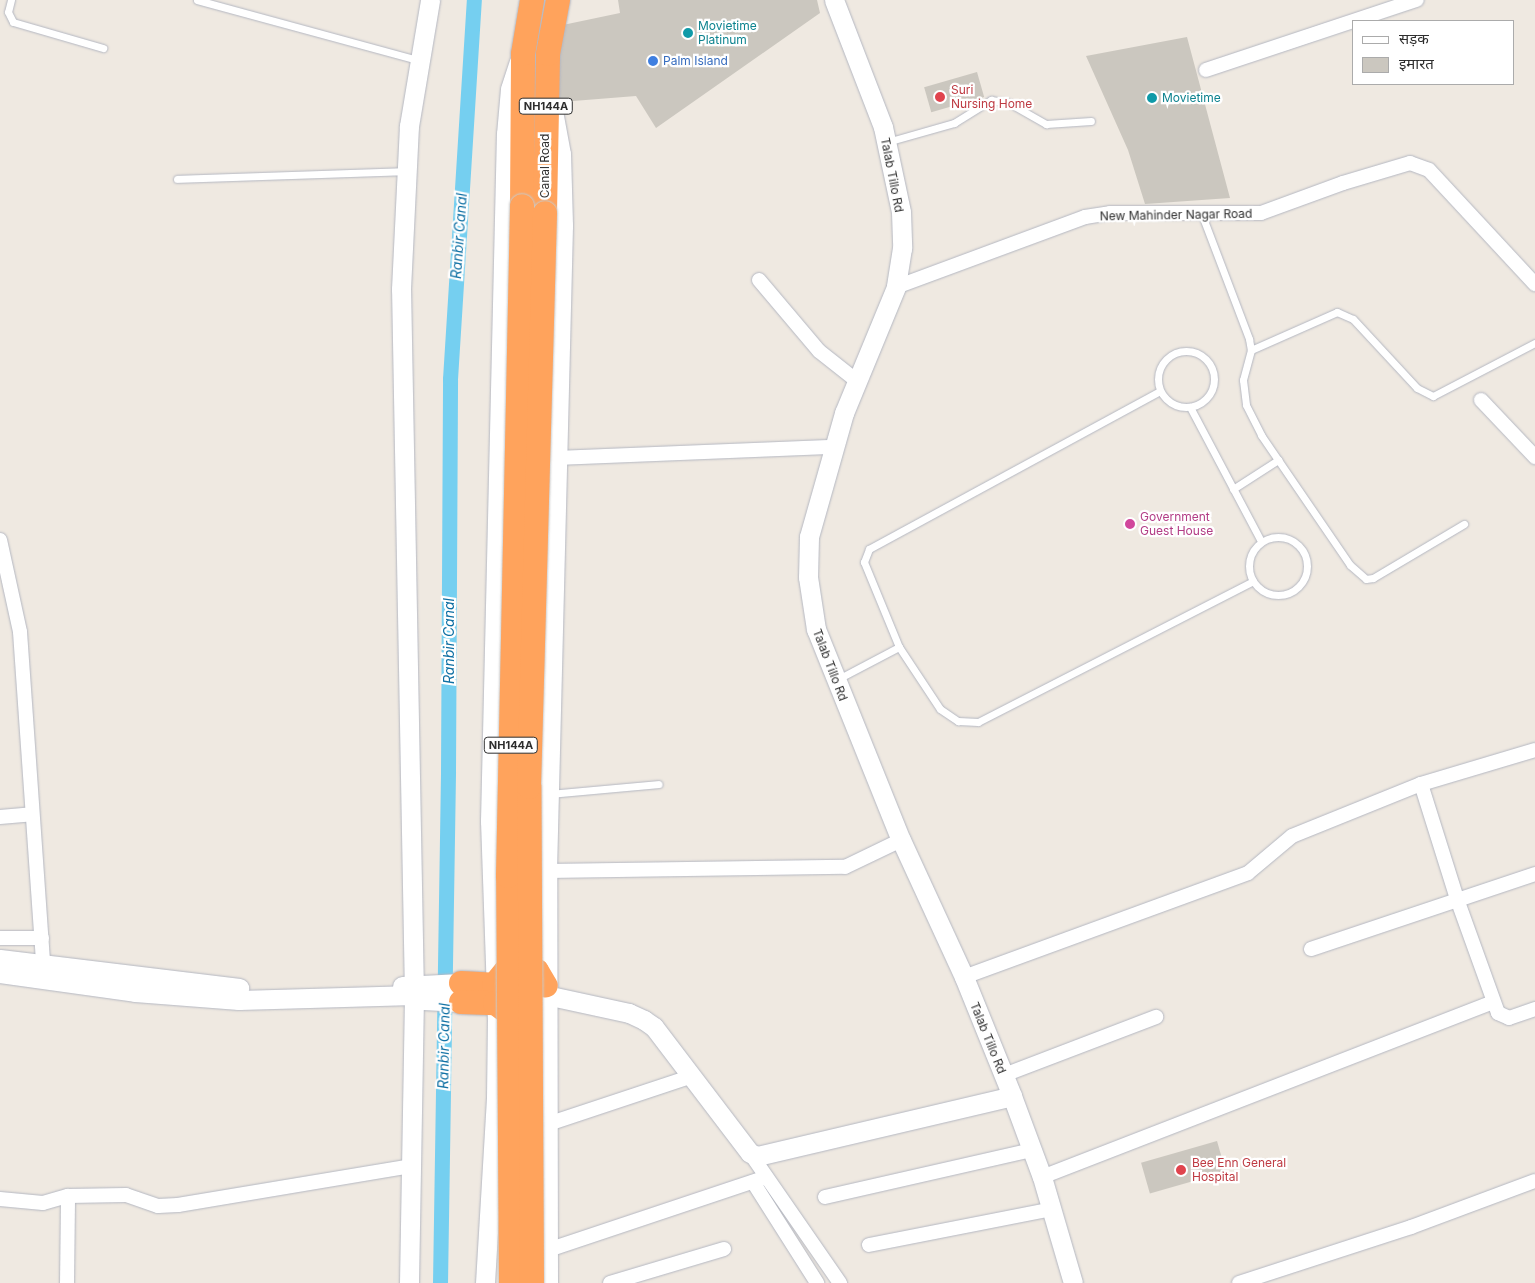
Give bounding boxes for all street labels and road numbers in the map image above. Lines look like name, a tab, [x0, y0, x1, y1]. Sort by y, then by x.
road number: NH144A	[518, 98, 574, 114]
street label: Canal Road	[538, 134, 552, 198]
street label: Talab Tillo Rd	[878, 136, 906, 214]
street label: New Mahinder Nagar Road	[1100, 206, 1252, 224]
street label: Talab Tillo Rd	[810, 627, 850, 703]
road number: NH144A	[484, 736, 538, 754]
street label: Talab Tillo Rd	[967, 1000, 1009, 1076]

